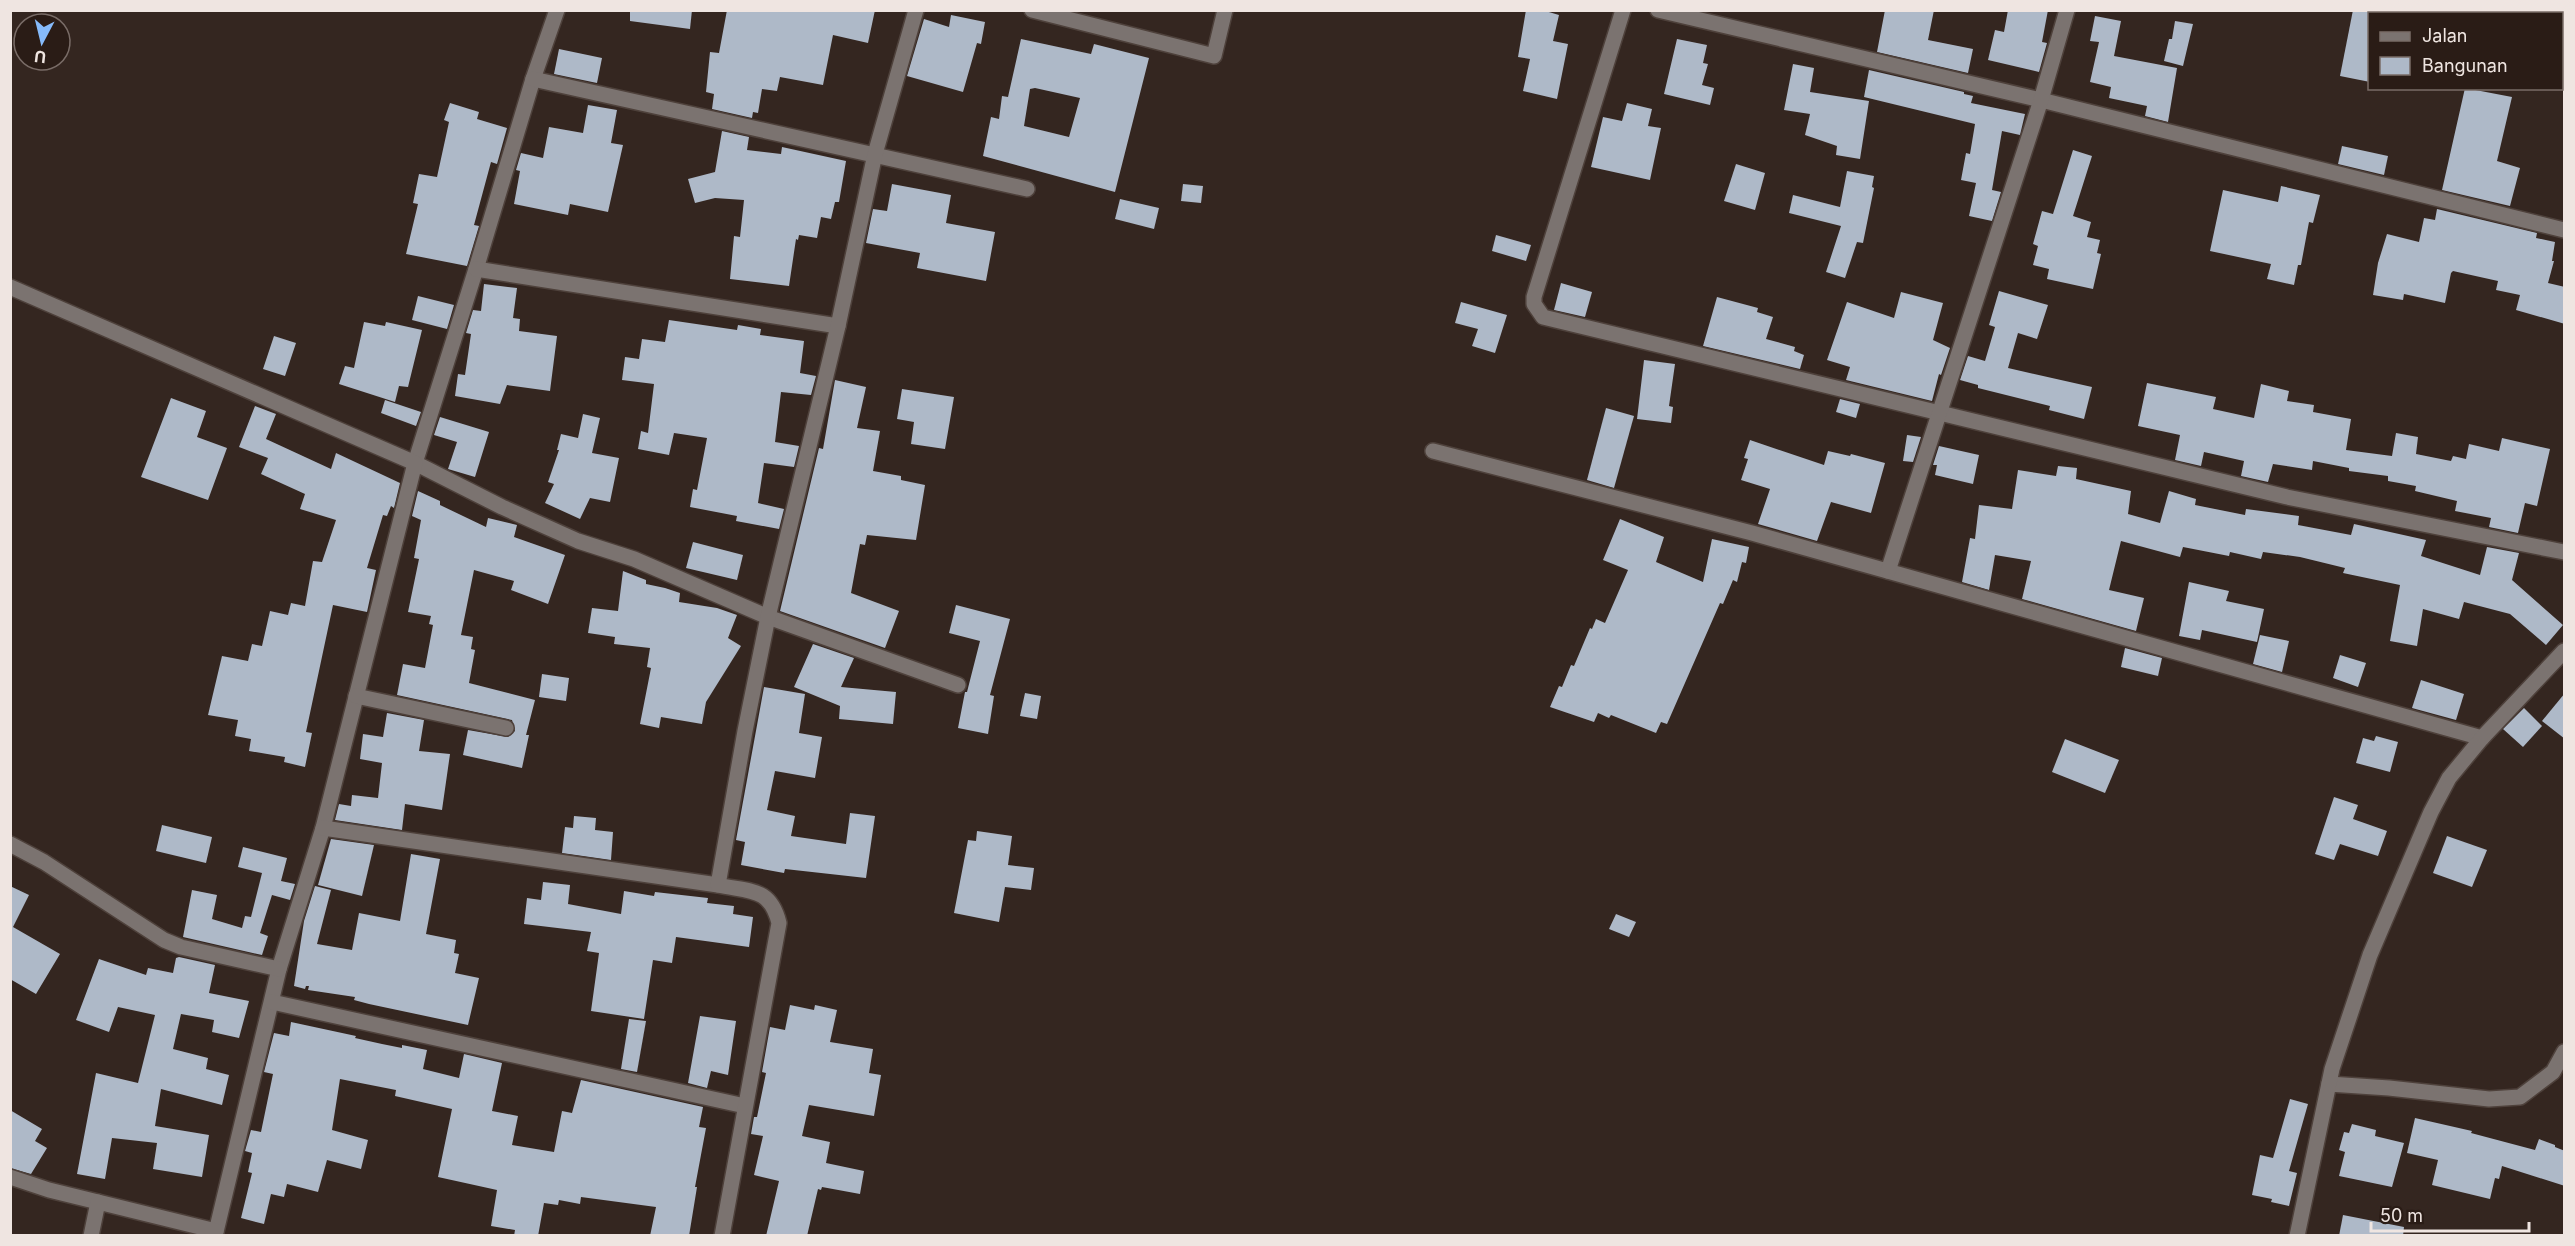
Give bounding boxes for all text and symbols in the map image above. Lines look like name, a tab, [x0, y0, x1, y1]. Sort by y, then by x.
north arrow	[12, 12, 72, 72]
legend	[2368, 12, 2563, 90]
text: Jalan	[2422, 25, 2467, 46]
text: U	[33, 46, 47, 68]
text: Bangunan	[2422, 55, 2508, 76]
scale bar	[2371, 1195, 2528, 1233]
text: 50 m	[2380, 1205, 2423, 1226]

